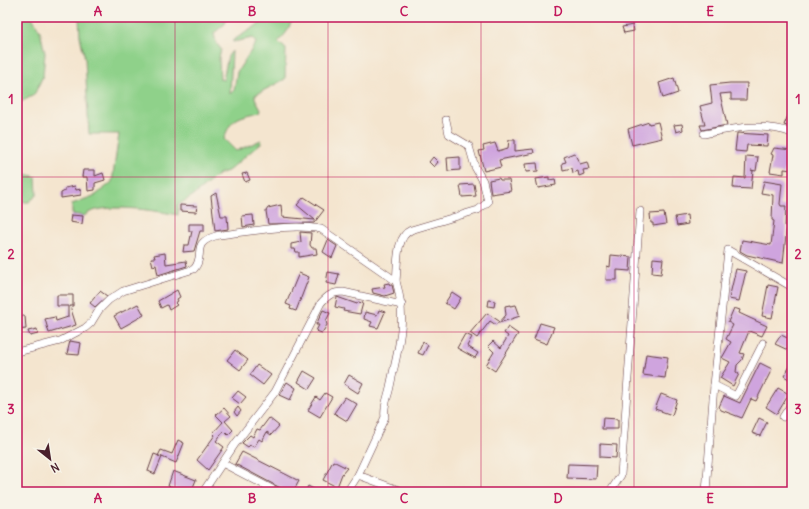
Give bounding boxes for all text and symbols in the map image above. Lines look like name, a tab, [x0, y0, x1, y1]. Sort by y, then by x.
text: A	[94, 3, 103, 20]
text: B	[248, 3, 257, 20]
text: C	[400, 3, 409, 20]
text: D	[553, 3, 563, 20]
text: E	[706, 3, 714, 20]
text: 1	[8, 91, 14, 108]
text: 1	[795, 91, 801, 108]
text: 2	[7, 246, 15, 263]
text: 2	[794, 246, 802, 263]
text: 3	[7, 401, 15, 418]
text: 3	[794, 401, 802, 418]
north arrow	[30, 439, 70, 479]
text: N	[48, 460, 62, 476]
text: A	[94, 490, 103, 507]
text: B	[248, 490, 257, 507]
text: C	[400, 490, 409, 507]
text: D	[553, 490, 563, 507]
text: E	[706, 490, 714, 507]

